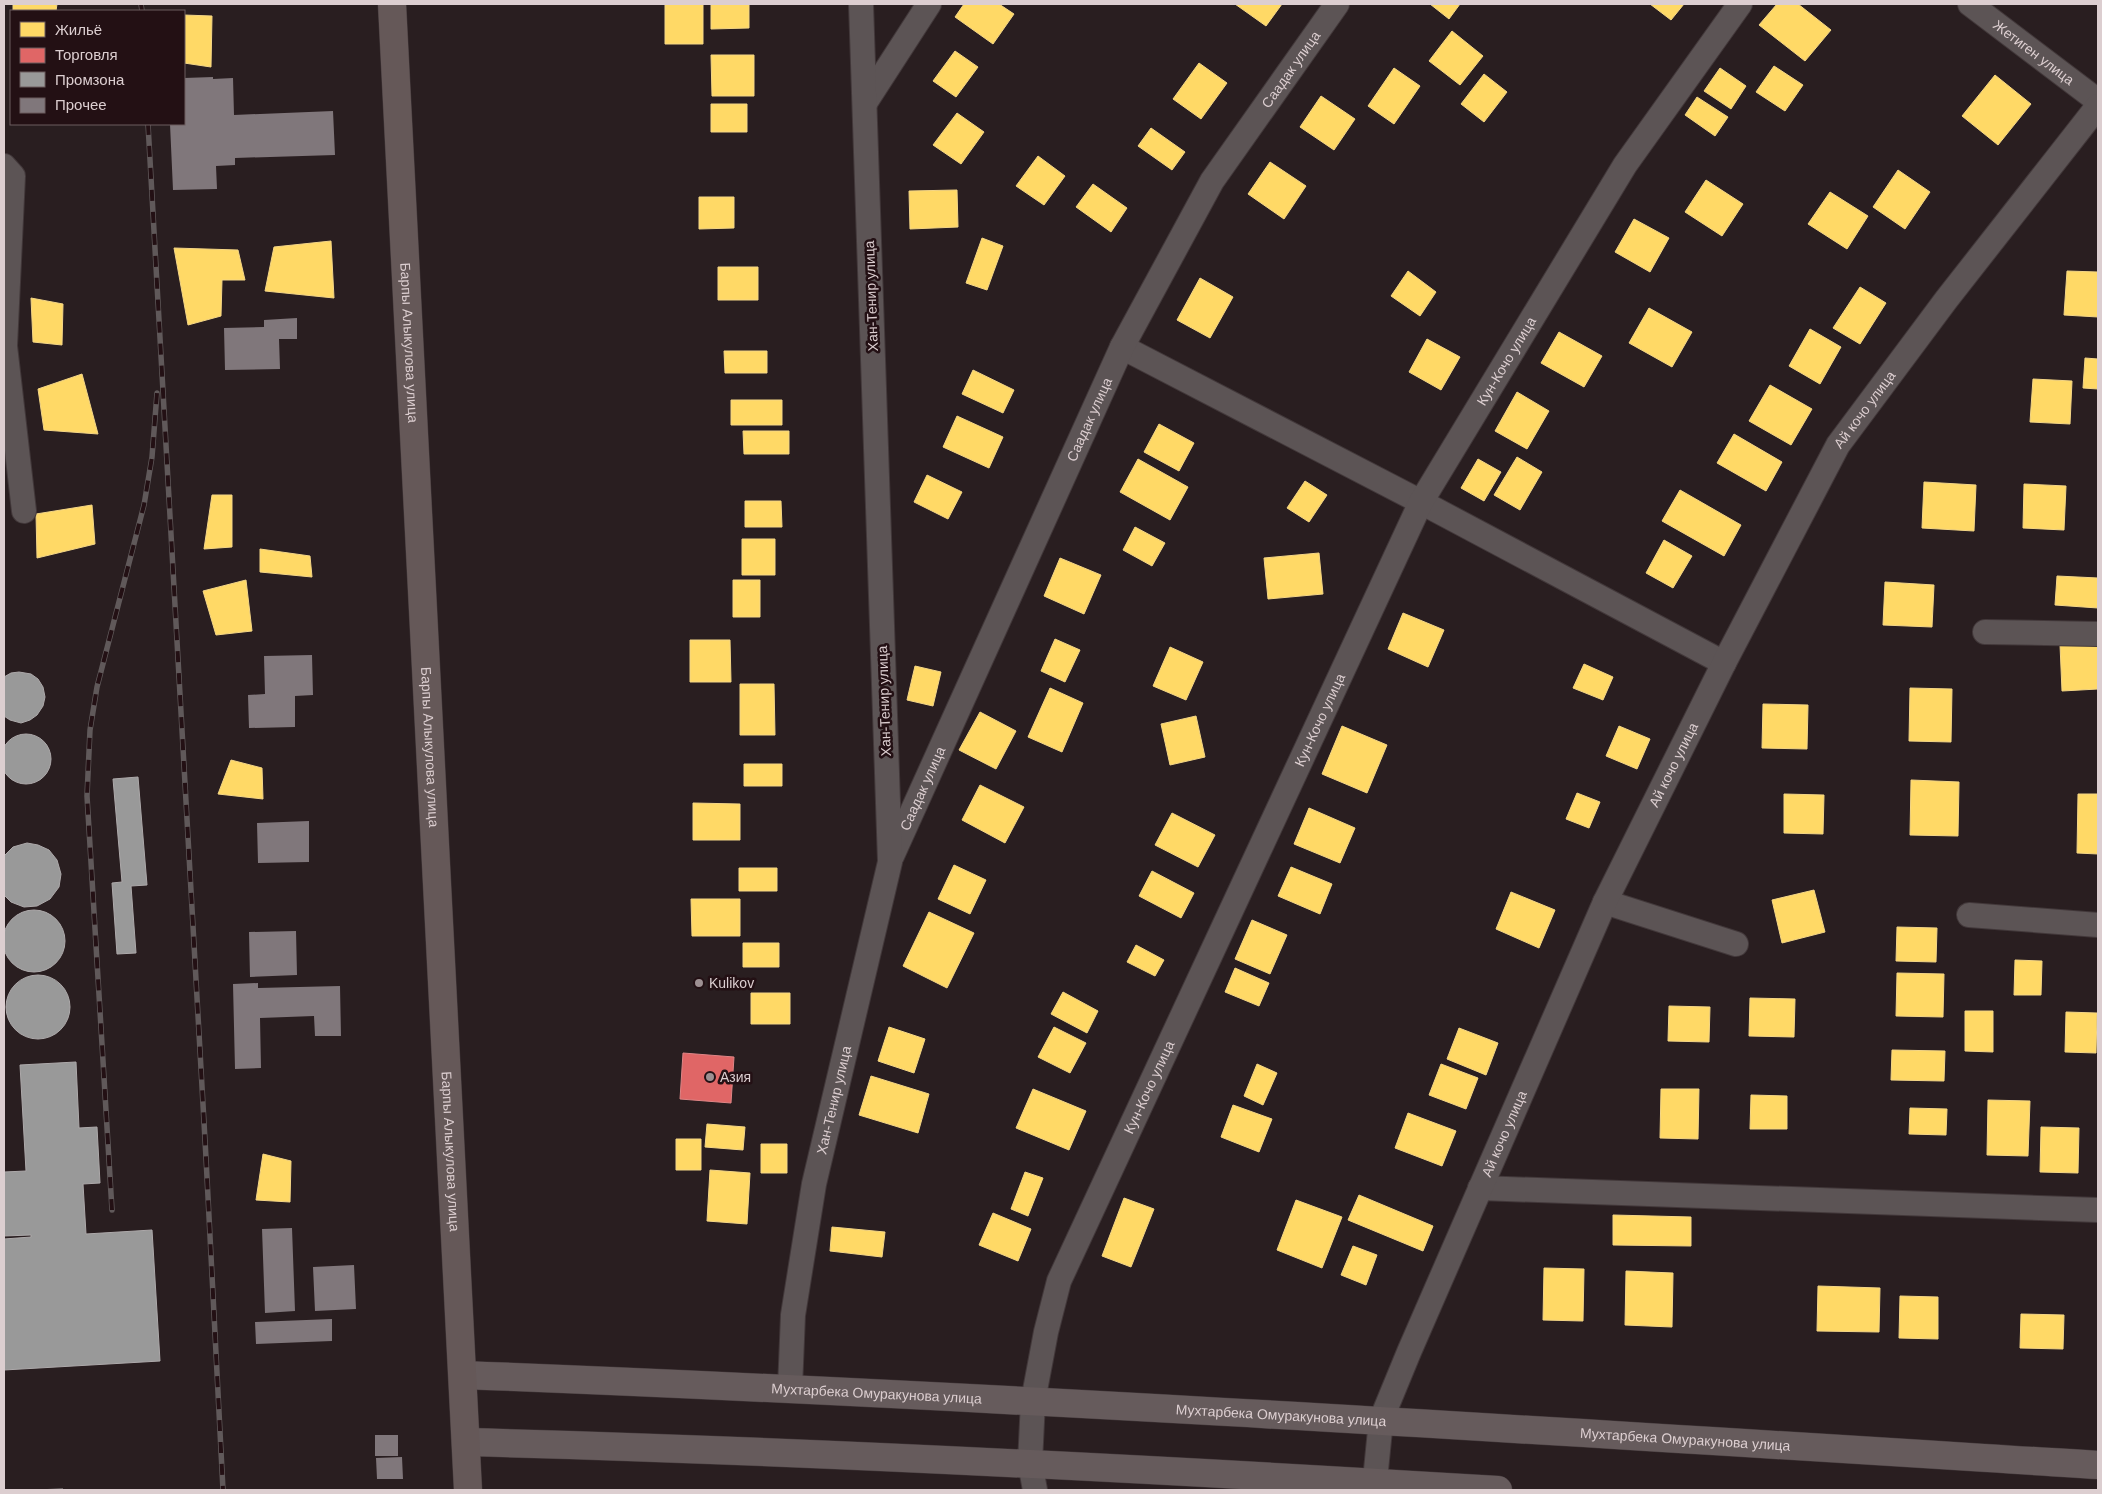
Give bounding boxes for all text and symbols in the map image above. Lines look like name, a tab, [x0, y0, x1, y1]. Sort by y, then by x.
legend	[10, 10, 185, 125]
street label: Жетиген улица	[1990, 17, 2077, 88]
text: Жильё	[55, 21, 102, 38]
street label: Саадак улица	[1258, 28, 1324, 111]
text: Торговля	[55, 46, 118, 63]
text: Промзона	[55, 71, 125, 88]
text: Прочее	[55, 96, 107, 113]
street label: Хан-Тенир улица	[861, 240, 881, 352]
street label: Барпы Алыкулова улица	[397, 262, 421, 423]
street label: Кун-Кочо улица	[1473, 314, 1539, 408]
street label: Ай кочо улица	[1830, 368, 1899, 451]
street label: Саадак улица	[1063, 375, 1115, 464]
street label: Хан-Тенир улица	[874, 645, 894, 757]
street label: Барпы Алыкулова улица	[418, 666, 442, 828]
street label: Кун-Кочо улица	[1291, 671, 1348, 769]
street label: Ай кочо улица	[1646, 720, 1701, 810]
street label: Саадак улица	[897, 744, 948, 833]
place label: Kulikov	[709, 975, 754, 991]
marker: Kulikov	[693, 977, 705, 989]
street label: Кун-Кочо улица	[1121, 1038, 1178, 1136]
street label: Хан-Тенир улица	[813, 1044, 854, 1156]
place label: Азия	[720, 1069, 751, 1085]
street label: Барпы Алыкулова улица	[439, 1071, 463, 1232]
marker: Азия	[704, 1071, 716, 1083]
street label: Ай кочо улица	[1478, 1088, 1530, 1179]
street label: Мухтарбека Омуракунова улица	[771, 1380, 982, 1407]
street label: Мухтарбека Омуракунова улица	[1175, 1401, 1387, 1429]
street label: Мухтарбека Омуракунова улица	[1580, 1425, 1791, 1454]

